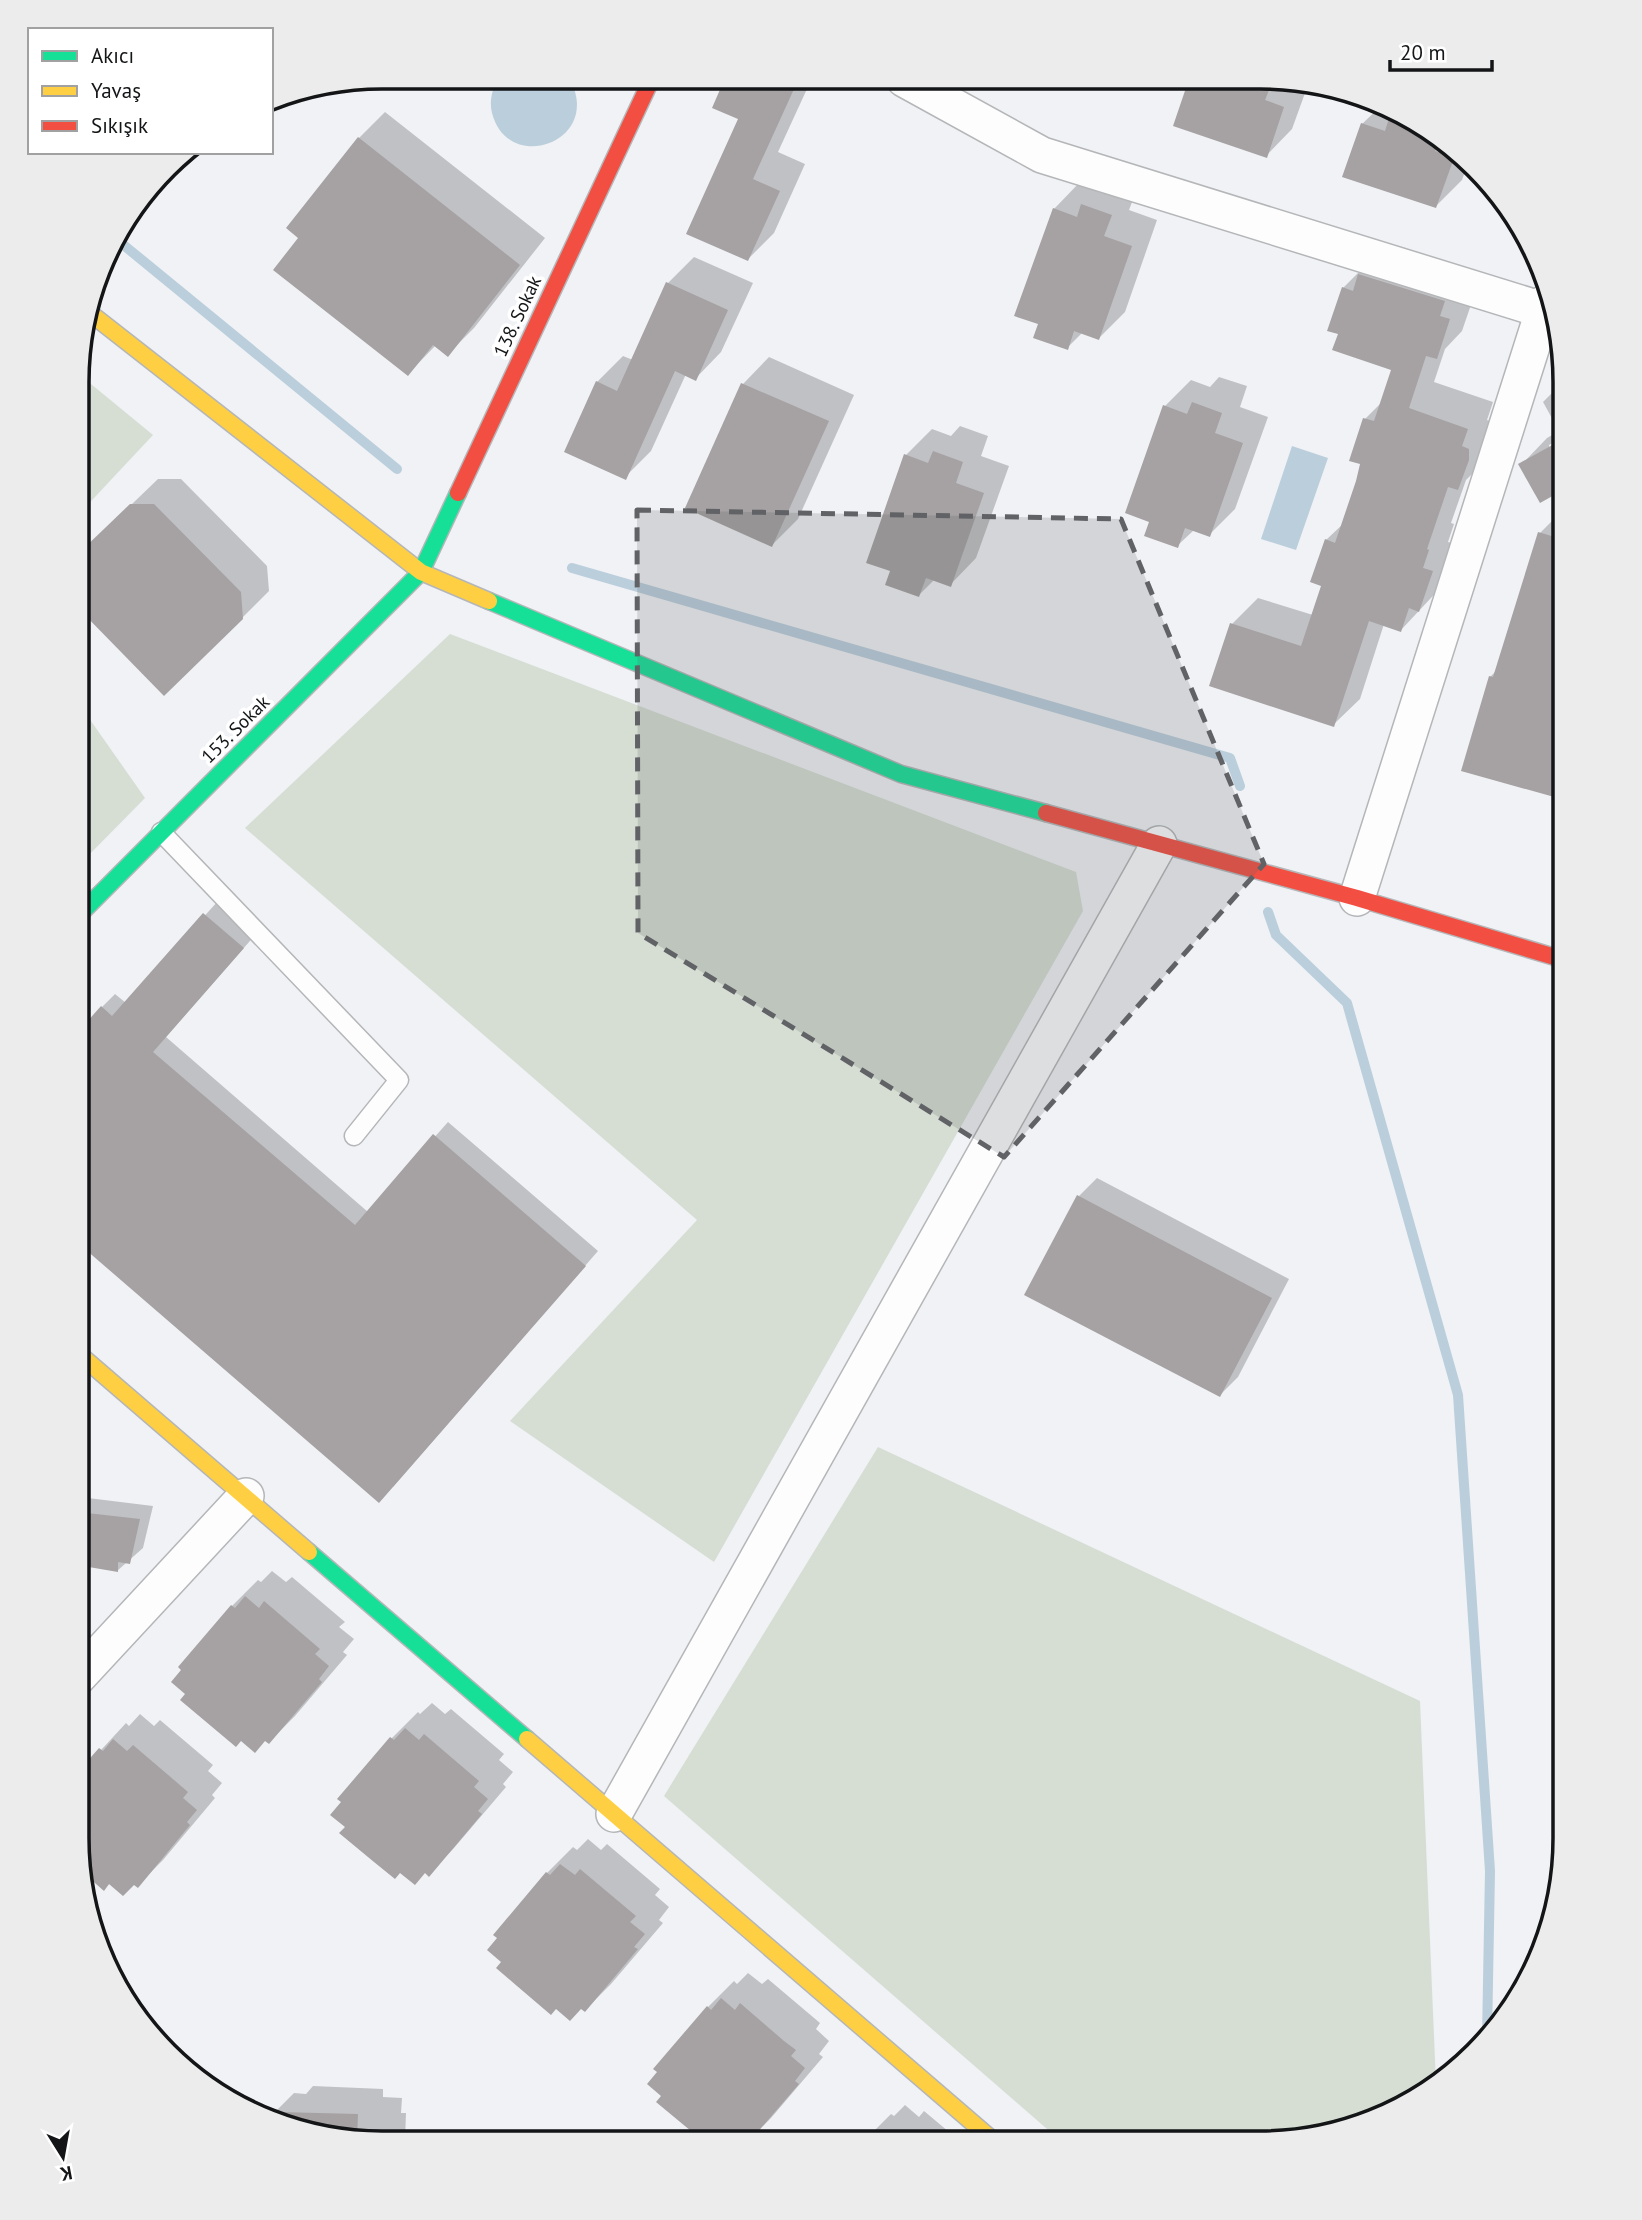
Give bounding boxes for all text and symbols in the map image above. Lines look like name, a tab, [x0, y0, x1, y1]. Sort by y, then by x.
legend	[28, 28, 273, 154]
scale bar	[1390, 28, 1492, 72]
text: 20 m	[1400, 39, 1446, 66]
text: Akıcı	[91, 42, 134, 69]
text: Yavaş	[91, 77, 141, 104]
text: Sıkışık	[91, 112, 148, 139]
street label: 138. Sokak	[488, 272, 546, 360]
street label: 153. Sokak	[196, 690, 274, 768]
north arrow	[28, 2122, 98, 2192]
text: K	[58, 2161, 74, 2187]

